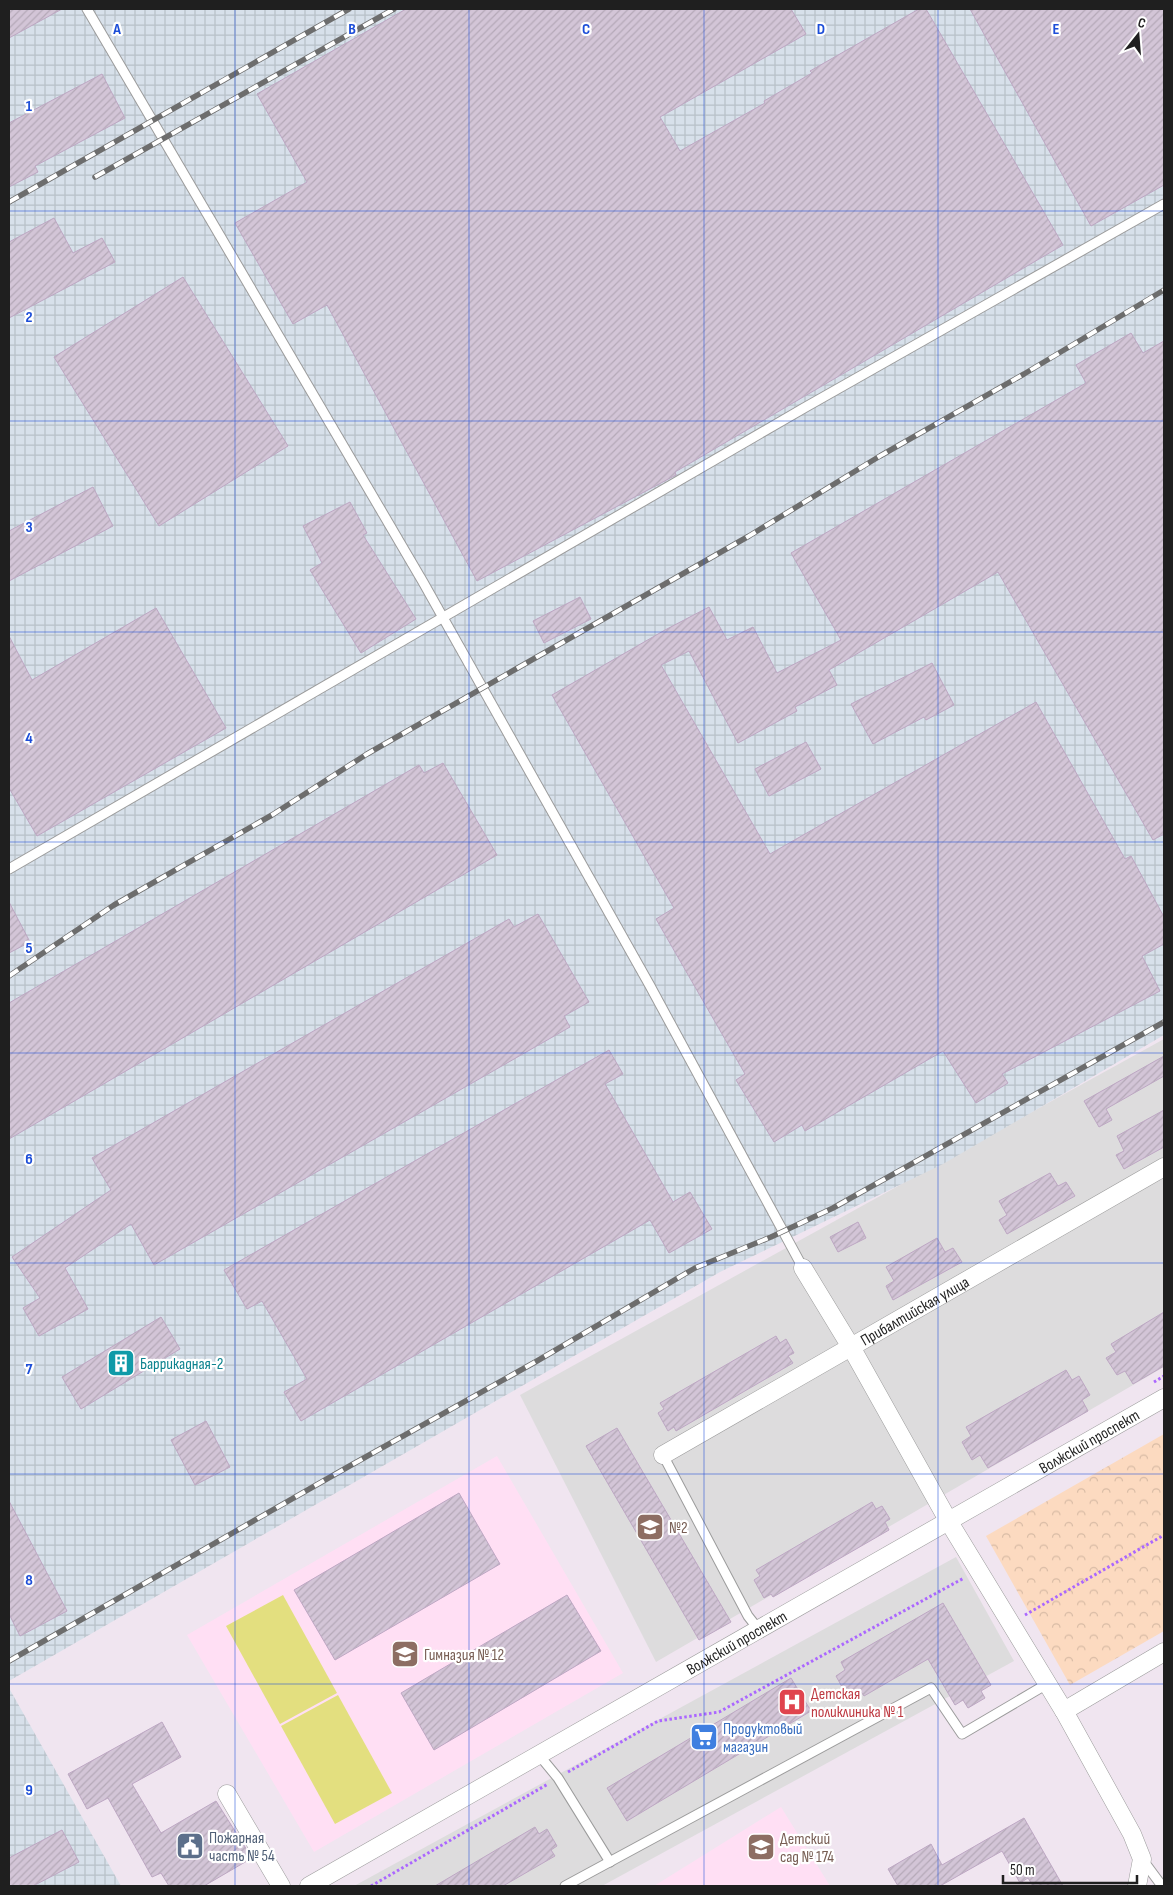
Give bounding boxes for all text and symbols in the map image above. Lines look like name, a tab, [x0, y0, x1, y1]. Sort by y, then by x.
north arrow	[1113, 10, 1163, 60]
text: С	[1136, 14, 1148, 32]
text: A	[112, 20, 121, 39]
text: B	[348, 20, 356, 39]
text: C	[582, 20, 590, 39]
text: D	[817, 20, 825, 39]
text: E	[1053, 20, 1060, 39]
text: 1	[26, 97, 33, 116]
text: 2	[25, 308, 33, 327]
text: 3	[25, 518, 33, 537]
text: 4	[25, 729, 33, 748]
text: 5	[25, 939, 33, 958]
text: 6	[25, 1150, 33, 1169]
street label: Прибалтийская улица	[857, 1273, 973, 1350]
building icon: Баррикадная-2	[106, 1348, 136, 1378]
place label: Баррикадная-2	[140, 1355, 223, 1374]
text: 7	[26, 1360, 33, 1379]
street label: Волжский проспект	[1036, 1406, 1143, 1478]
school or university icon: №2	[635, 1512, 665, 1542]
place label: №2	[669, 1519, 688, 1538]
text: 8	[25, 1571, 33, 1590]
street label: Волжский проспект	[683, 1607, 791, 1680]
school or university icon: Гимназия № 12	[390, 1639, 420, 1669]
place label: Гимназия № 12	[424, 1646, 504, 1665]
place label: Детская поликлиника № 1	[811, 1685, 904, 1722]
hospital icon: Детская поликлиника № 1	[777, 1687, 807, 1717]
place label: Продуктовый магазин	[723, 1720, 803, 1757]
supermarket icon: Продуктовый магазин	[689, 1722, 719, 1752]
text: 9	[25, 1781, 33, 1800]
place label: Пожарная часть № 54	[209, 1829, 275, 1866]
place label: Детский сад № 174	[780, 1830, 834, 1867]
public building icon: Пожарная часть № 54	[175, 1831, 205, 1861]
school or university icon: Детский сад № 174	[746, 1832, 776, 1862]
scale bar	[1003, 1852, 1137, 1884]
text: 50 m	[1010, 1861, 1035, 1880]

